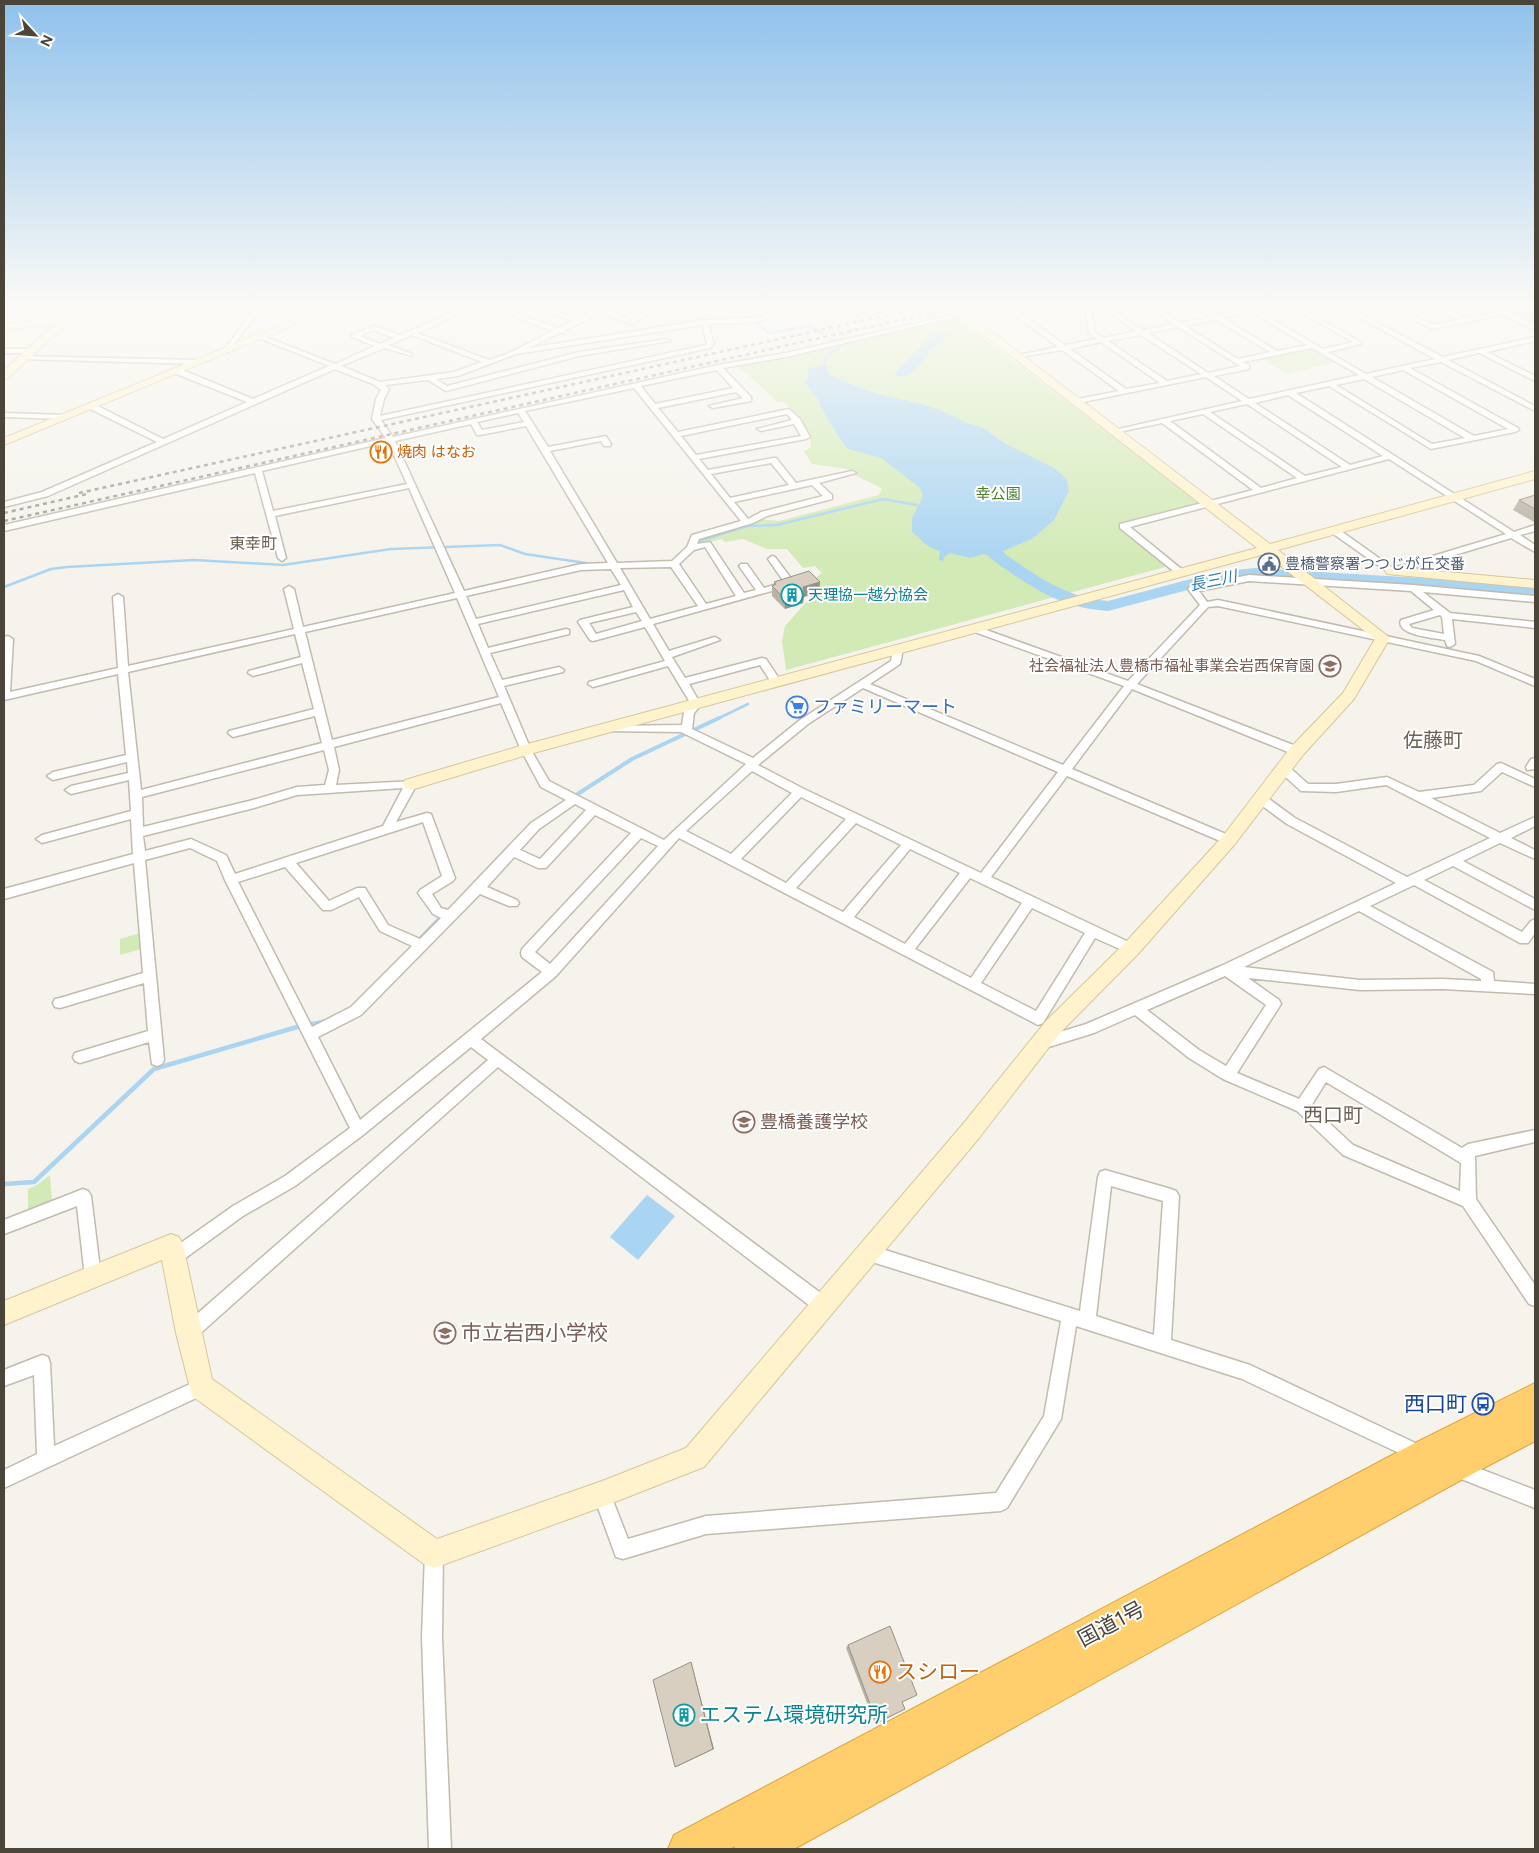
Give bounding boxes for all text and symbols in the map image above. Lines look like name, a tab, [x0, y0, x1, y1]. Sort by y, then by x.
north arrow	[10, 10, 60, 60]
text: N	[36, 32, 56, 49]
restaurant icon: 焼肉 はなお	[369, 440, 393, 464]
place label: 焼肉 はなお	[397, 443, 476, 461]
park label: 幸公園	[975, 485, 1021, 503]
district label: 東幸町	[229, 534, 277, 553]
public building icon: 豊橋警察署つつじが丘交番	[1257, 552, 1281, 576]
place label: 豊橋警察署つつじが丘交番	[1285, 555, 1465, 573]
water label: 長三川	[1188, 566, 1240, 594]
building icon: 天理協一越分協会	[780, 583, 804, 607]
place label: 天理協一越分協会	[808, 586, 928, 604]
school or university icon: 社会福祉法人豊橋市福祉事業会岩西保育園	[1318, 654, 1342, 678]
place label: 社会福祉法人豊橋市福祉事業会岩西保育園	[1029, 657, 1314, 675]
supermarket icon: ファミリーマート	[785, 695, 809, 719]
place label: ファミリーマート	[813, 696, 957, 718]
district label: 佐藤町	[1403, 728, 1463, 752]
district label: 西口町	[1303, 1103, 1363, 1127]
school or university icon: 豊橋養護学校	[732, 1110, 756, 1134]
place label: 豊橋養護学校	[760, 1111, 868, 1133]
place label: 市立岩西小学校	[461, 1320, 608, 1345]
school or university icon: 市立岩西小学校	[433, 1321, 457, 1345]
place label: 西口町	[1404, 1391, 1467, 1416]
bus stop icon: 西口町	[1471, 1392, 1495, 1416]
street label: 国道1号	[1073, 1596, 1148, 1651]
place label: スシロー	[896, 1659, 980, 1684]
restaurant icon: スシロー	[868, 1660, 892, 1684]
place label: エステム環境研究所	[700, 1702, 888, 1727]
building icon: エステム環境研究所	[672, 1703, 696, 1727]

